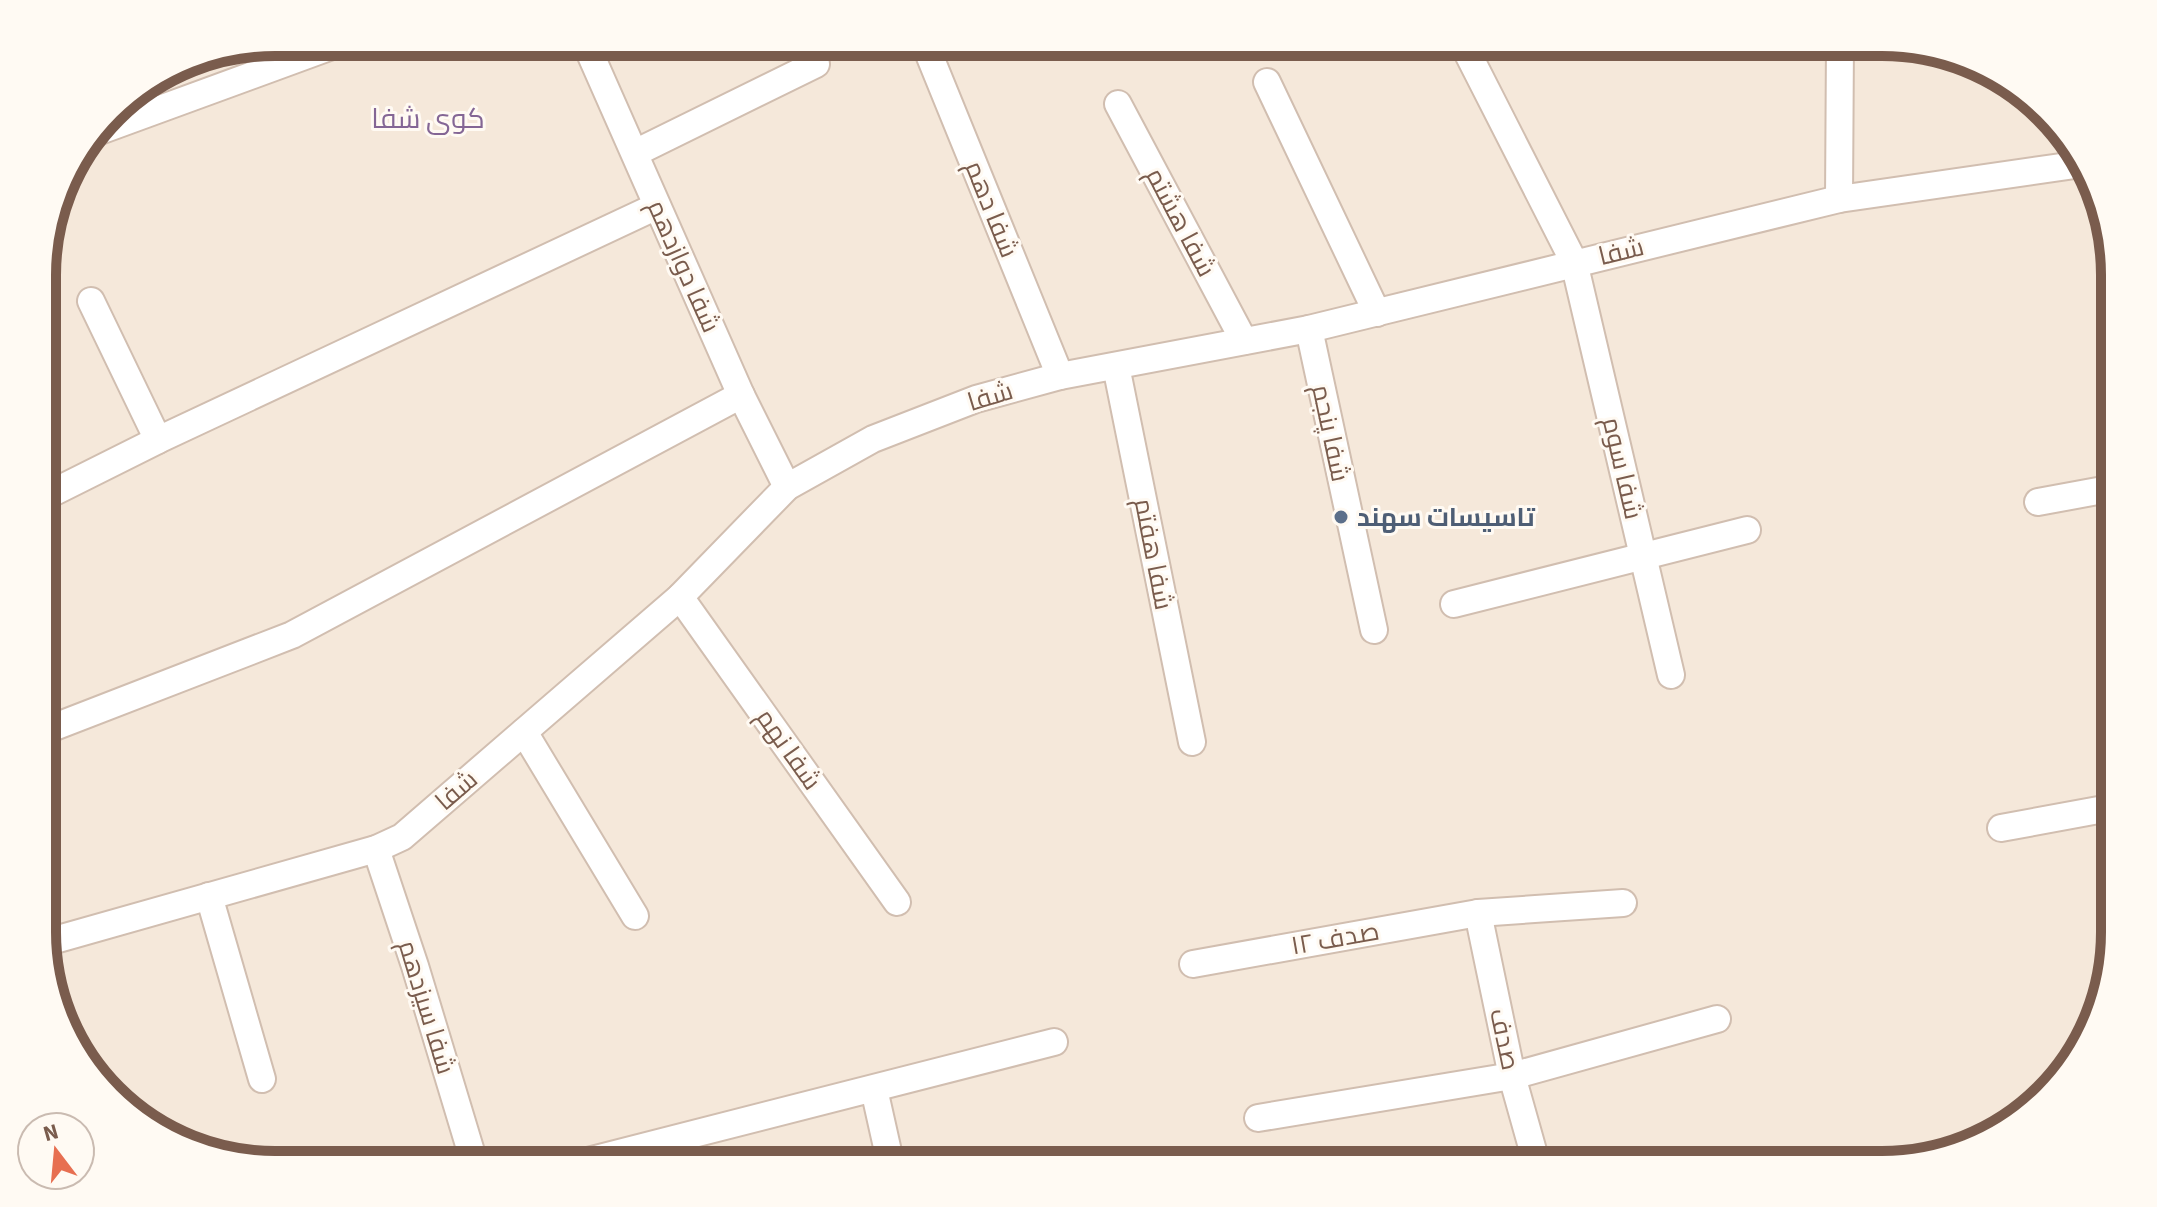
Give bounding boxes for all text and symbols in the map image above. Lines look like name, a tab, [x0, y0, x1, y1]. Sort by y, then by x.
district label: کوی شفا	[371, 99, 485, 139]
street label: شفا دهم	[955, 155, 1028, 263]
street label: شفا هشتم	[1136, 161, 1225, 283]
street label: شفا دوازدهم	[638, 194, 729, 339]
street label: شفا	[1594, 228, 1648, 275]
street label: شفا	[963, 372, 1017, 421]
street label: شفا پنجم	[1302, 381, 1359, 485]
street label: شفا سوم	[1593, 413, 1652, 523]
street label: شفا هفتم	[1125, 495, 1182, 613]
place label: تاسیسات سهند	[1357, 499, 1535, 536]
marker: تاسیسات سهند	[1332, 508, 1350, 526]
street label: شفا نهم	[747, 701, 830, 798]
street label: شفا	[427, 761, 486, 819]
street label: صدف ۱۲	[1288, 913, 1382, 964]
street label: شفا سیزدهم	[389, 936, 464, 1079]
street label: صدف	[1480, 1005, 1529, 1073]
north arrow	[16, 1111, 96, 1191]
text: N	[39, 1115, 62, 1150]

